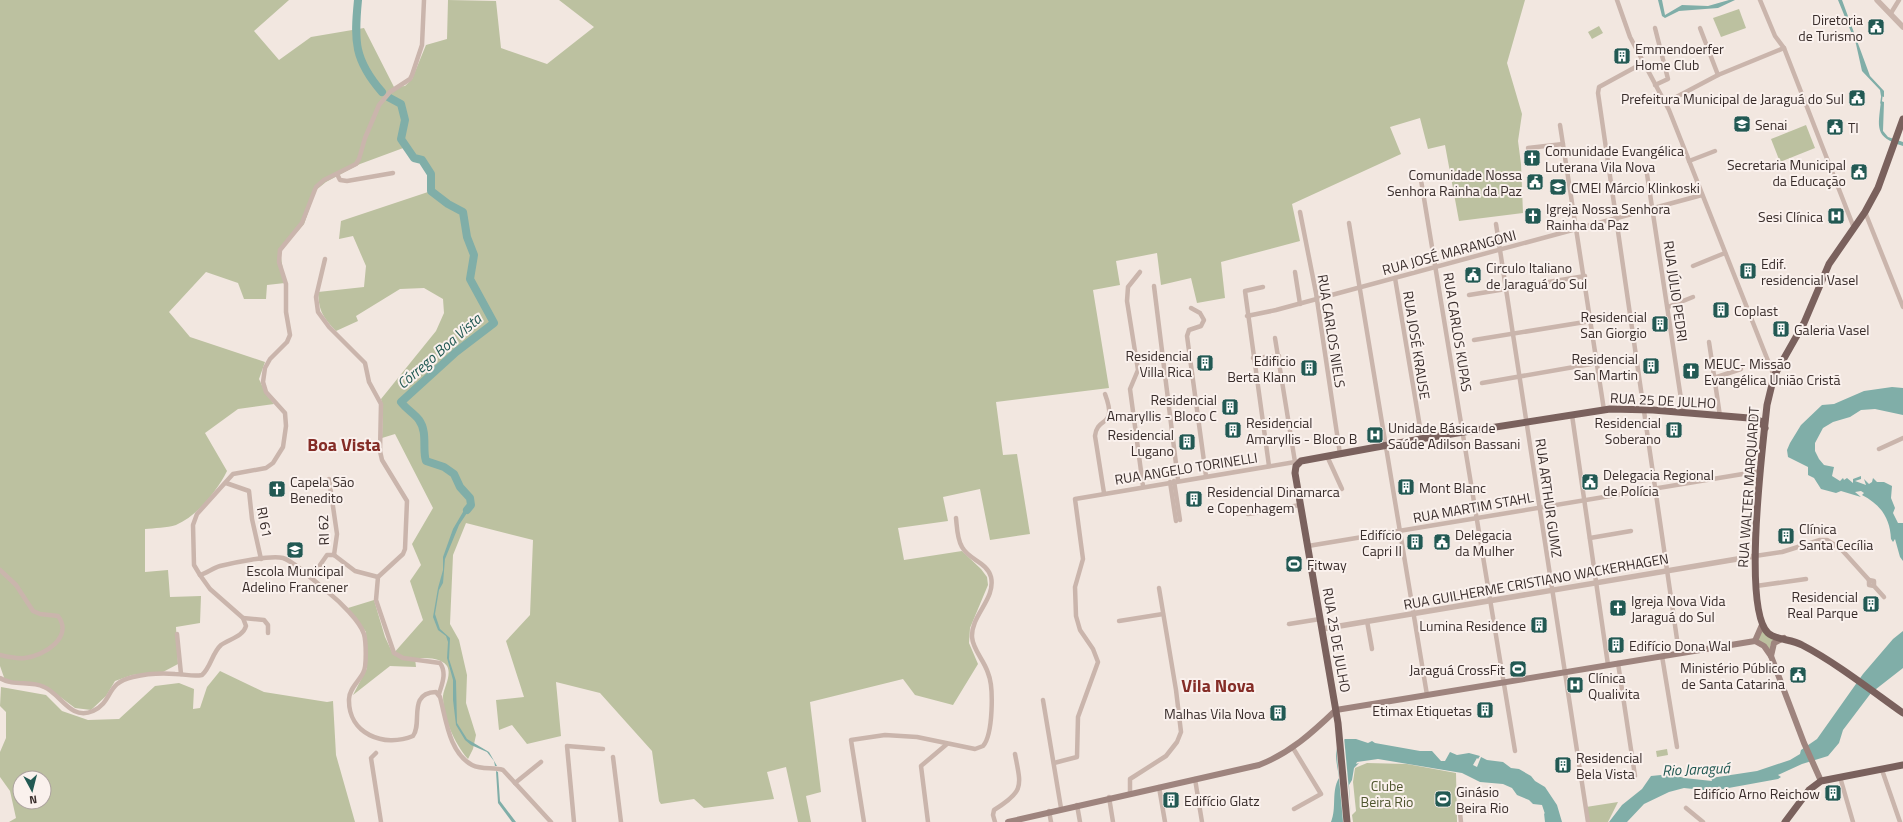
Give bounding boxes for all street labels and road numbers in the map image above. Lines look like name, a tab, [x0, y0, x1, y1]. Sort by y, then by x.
street label: RUA JOSÉ MARANGONI	[1380, 224, 1518, 280]
street label: RUA JÚLIO PEDRI	[1659, 239, 1693, 343]
street label: RUA CARLOS KUPAS	[1438, 271, 1478, 393]
street label: RUA CARLOS NIELS	[1313, 273, 1351, 389]
street label: RUA JOSÉ KRAUSE	[1398, 289, 1436, 401]
street label: RUA 25 DE JULHO	[1609, 387, 1717, 413]
street label: RUA WALTER MARQUARDT	[1732, 405, 1764, 568]
street label: RUA ARTHUR GUMZ	[1530, 437, 1568, 559]
street label: RUA ANGELO TORINELLI	[1113, 446, 1259, 490]
street label: RUA MARTIM STAHL	[1411, 486, 1535, 528]
street label: RI 61	[252, 505, 278, 539]
street label: RI 62	[312, 514, 334, 546]
street label: RUA GUILHERME CRISTIANO WACKERHAGEN	[1402, 547, 1670, 615]
street label: RUA 25 DE JULHO	[1317, 586, 1357, 694]

